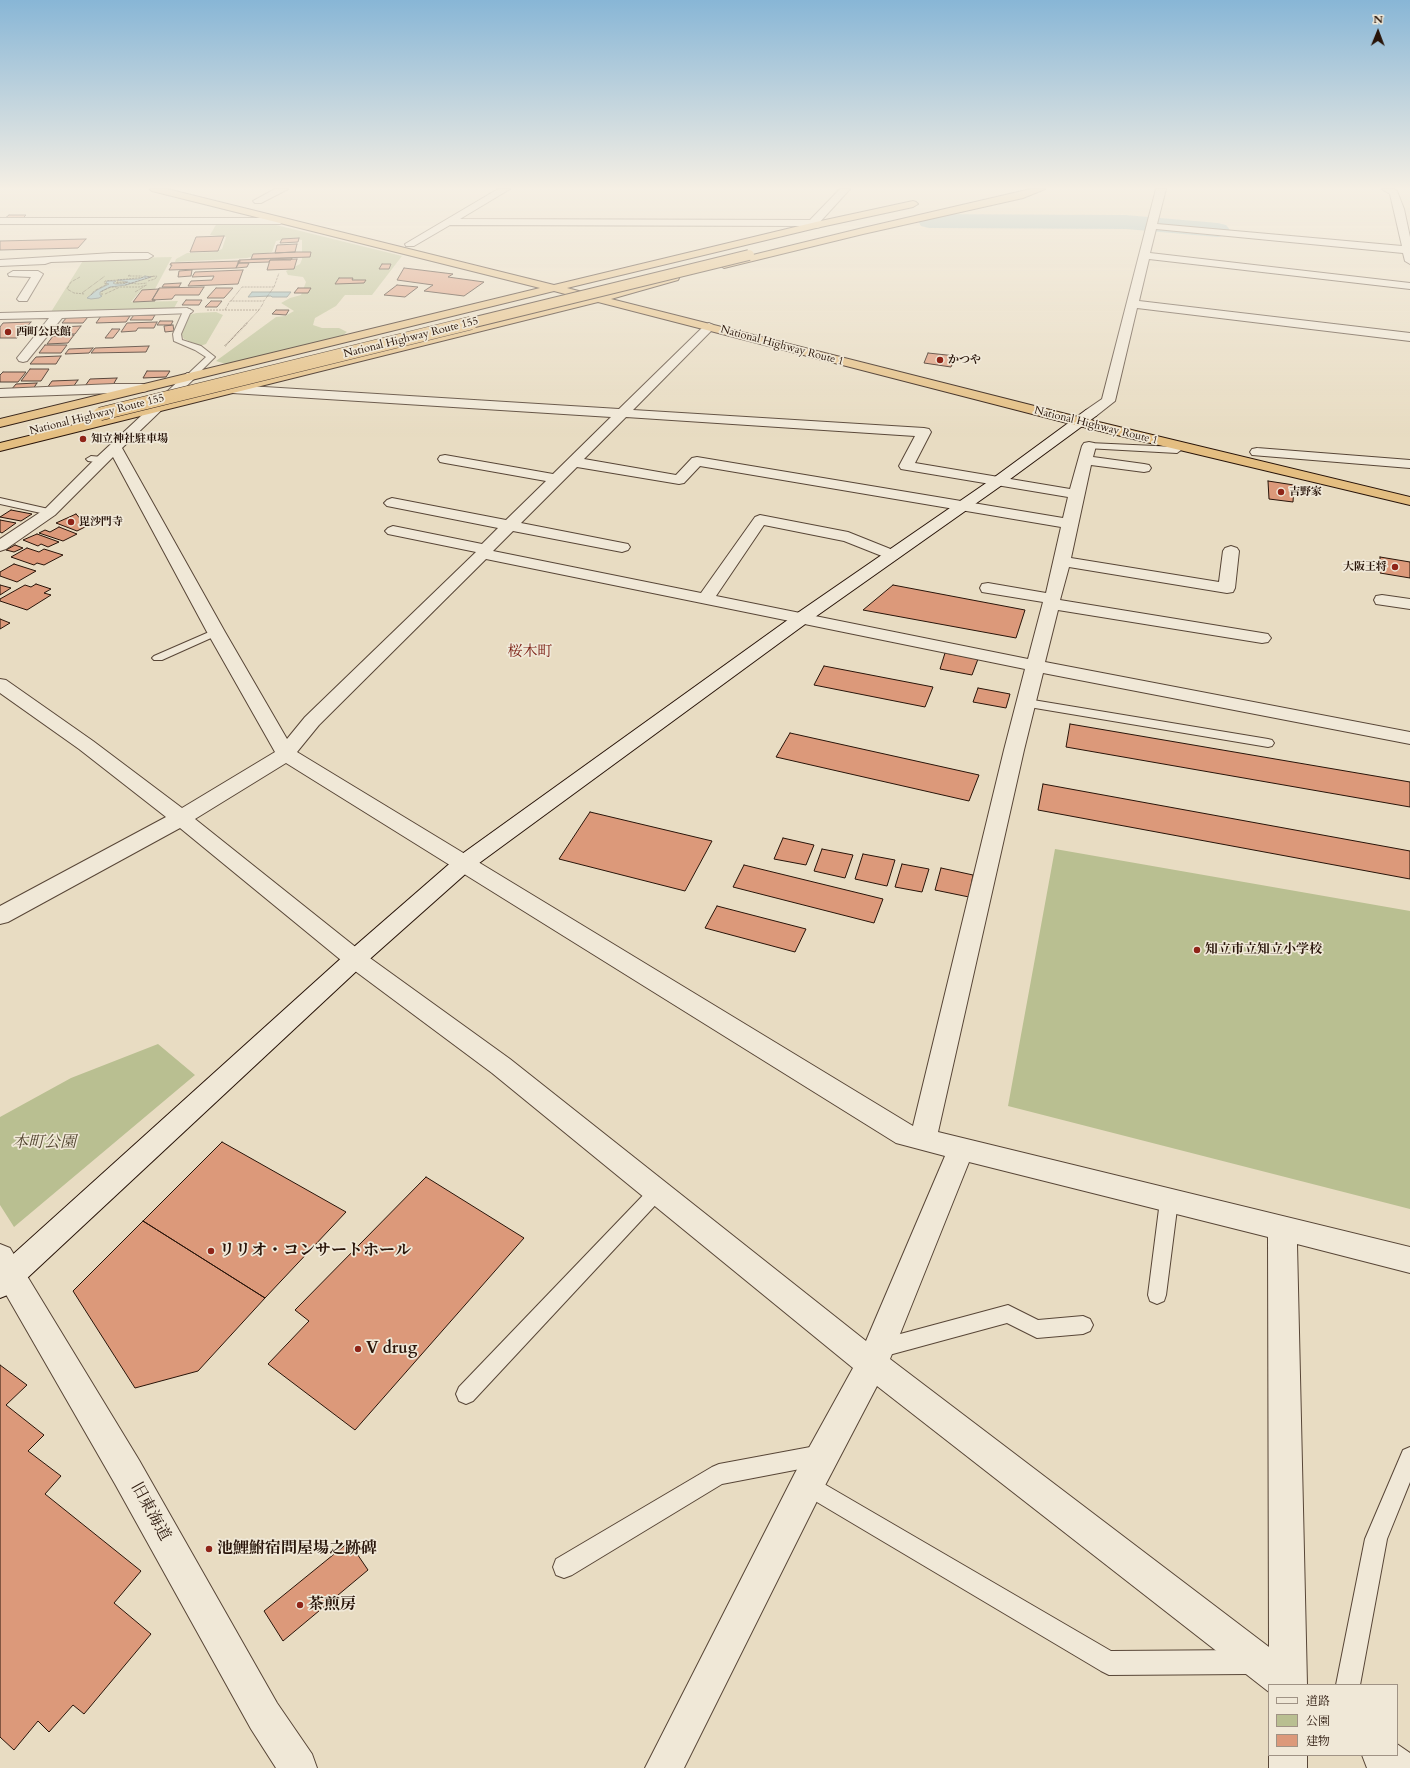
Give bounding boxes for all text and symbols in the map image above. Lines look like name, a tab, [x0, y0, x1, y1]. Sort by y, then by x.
north arrow	[1358, 12, 1398, 52]
text: N	[1373, 12, 1383, 27]
street label: National Highway Route 155	[342, 315, 480, 361]
street label: National Highway Route 1	[719, 323, 845, 369]
place label: 西町公民館	[16, 325, 71, 339]
marker: 西町公民館	[3, 327, 13, 337]
place label: かつや	[948, 353, 981, 367]
marker: かつや	[935, 355, 945, 365]
street label: National Highway Route 155	[28, 392, 166, 438]
street label: National Highway Route 1	[1033, 404, 1159, 448]
place label: 知立神社駐車場	[91, 432, 168, 446]
marker: 知立神社駐車場	[78, 434, 88, 444]
place label: 吉野家	[1289, 485, 1322, 499]
marker: 吉野家	[1276, 487, 1286, 497]
place label: 毘沙門寺	[79, 515, 123, 529]
marker: 毘沙門寺	[66, 517, 76, 527]
place label: 大阪王将	[1343, 560, 1387, 574]
marker: 大阪王将	[1390, 562, 1400, 572]
district label: 桜木町	[508, 644, 552, 662]
place label: 知立市立知立小学校	[1205, 942, 1322, 958]
marker: 知立市立知立小学校	[1192, 945, 1202, 955]
park label: 本町公園	[12, 1133, 76, 1153]
place label: リリオ・コンサートホール	[219, 1241, 411, 1261]
marker: リリオ・コンサートホール	[206, 1246, 216, 1256]
place label: V drug	[366, 1339, 417, 1359]
marker: V drug	[353, 1344, 363, 1354]
street label: 旧東海道	[126, 1479, 174, 1545]
place label: 池鯉鮒宿問屋場之跡碑	[217, 1539, 377, 1559]
marker: 池鯉鮒宿問屋場之跡碑	[204, 1544, 214, 1554]
place label: 茶煎房	[308, 1595, 356, 1615]
marker: 茶煎房	[295, 1600, 305, 1610]
legend	[1268, 1684, 1398, 1756]
text: 道路	[1306, 1693, 1330, 1709]
text: 公園	[1306, 1713, 1330, 1729]
text: 建物	[1306, 1733, 1330, 1749]

